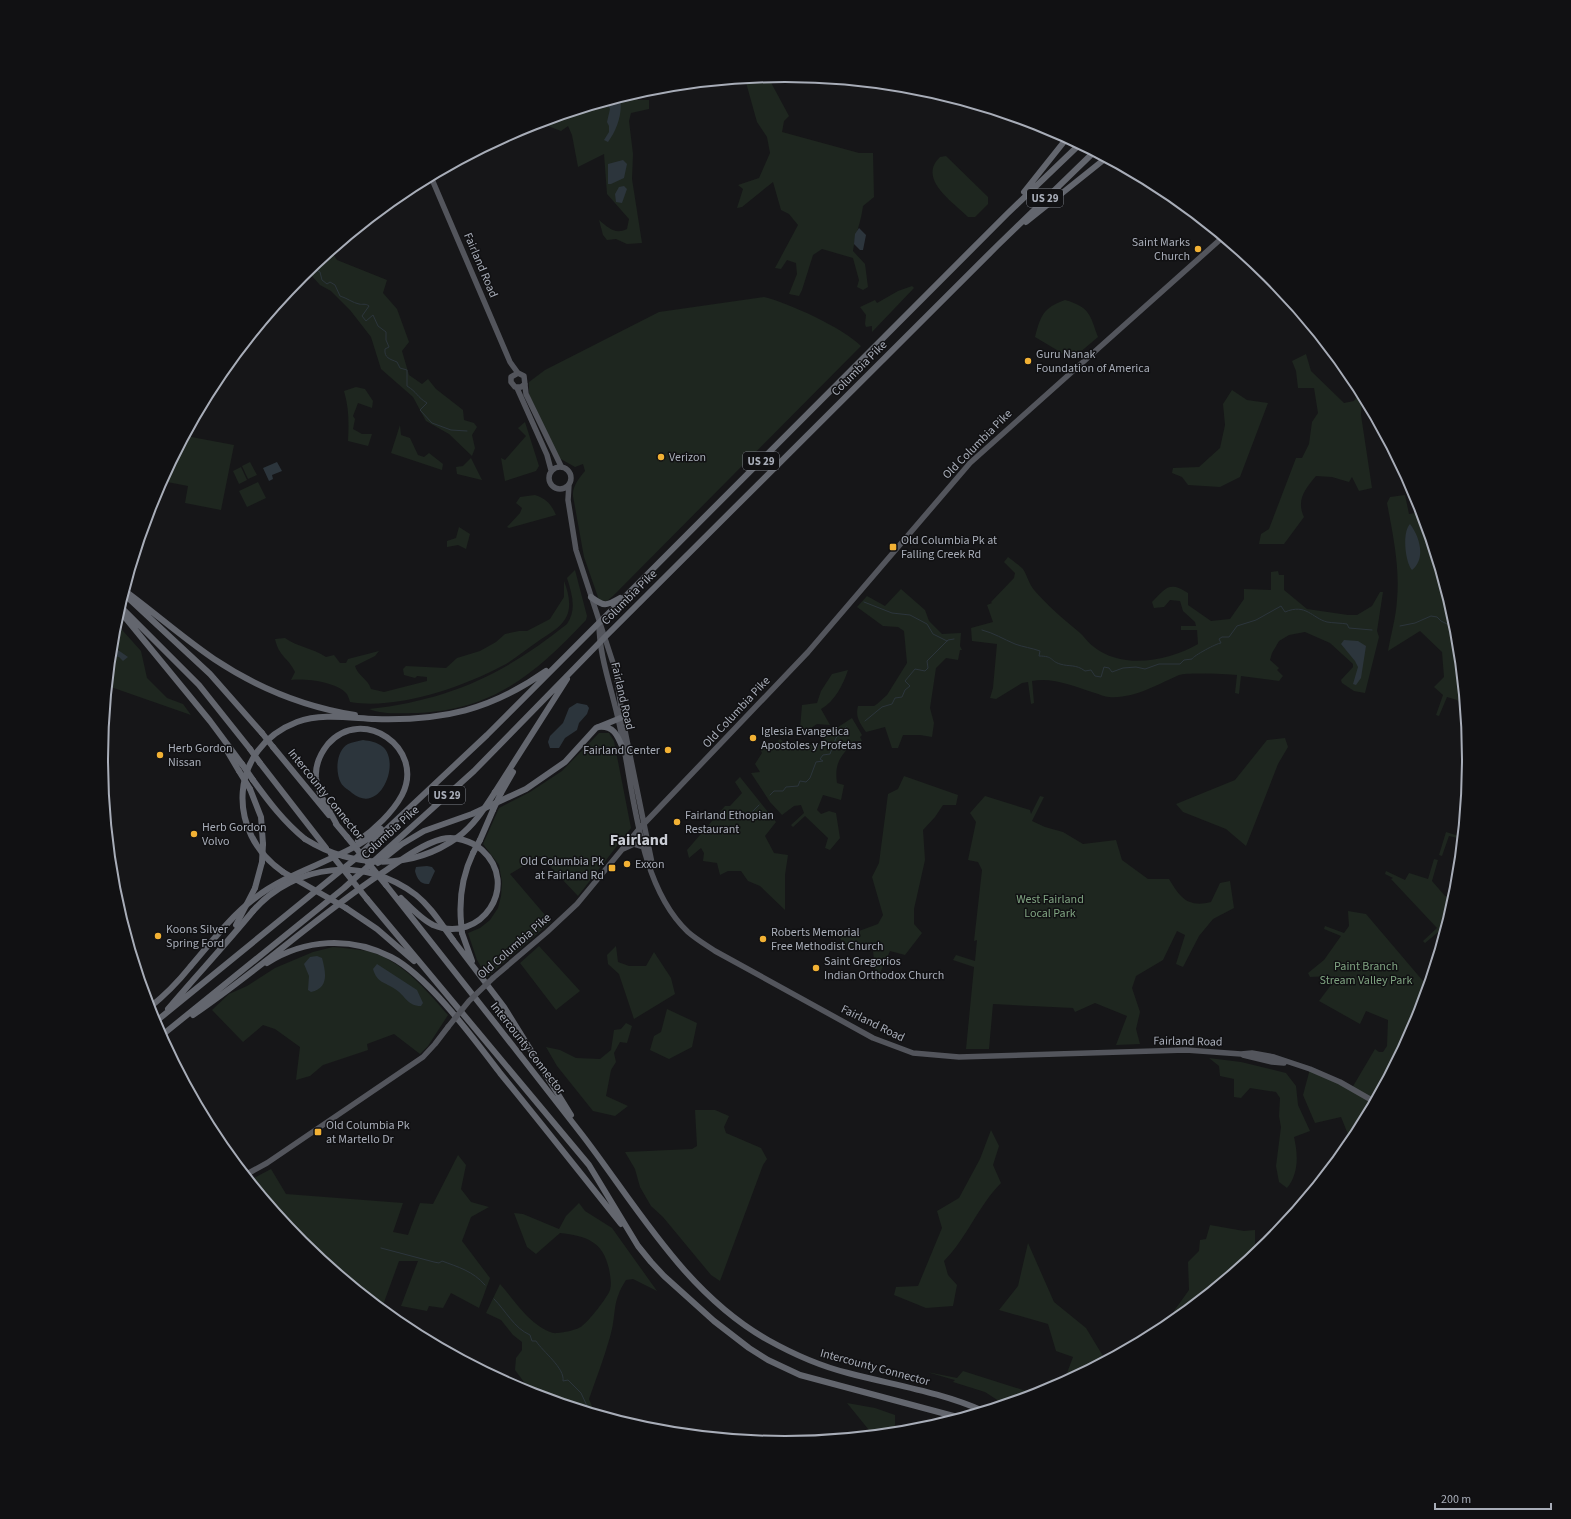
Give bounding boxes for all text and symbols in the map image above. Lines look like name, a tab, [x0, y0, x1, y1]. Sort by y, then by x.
road number: US 29	[1027, 189, 1063, 207]
street label: Fairland Road	[459, 230, 502, 300]
place label: Saint Marks Church	[1132, 234, 1190, 265]
marker: Saint Marks Church	[1193, 244, 1203, 254]
street label: Columbia Pike	[828, 337, 891, 400]
place label: Guru Nanak Foundation of America	[1036, 346, 1150, 377]
marker: Guru Nanak Foundation of America	[1023, 356, 1033, 366]
street label: Old Columbia Pike	[939, 406, 1016, 483]
place label: Verizon	[669, 449, 706, 466]
marker: Verizon	[656, 452, 666, 462]
road number: US 29	[743, 452, 779, 470]
place label: Old Columbia Pk at Falling Creek Rd	[901, 532, 997, 563]
marker: Old Columbia Pk at Falling Creek Rd	[888, 542, 898, 552]
street label: Columbia Pike	[598, 566, 661, 629]
street label: Fairland Road	[606, 660, 639, 732]
street label: Old Columbia Pike	[699, 673, 774, 752]
place label: Iglesia Evangelica Apostoles y Profetas	[761, 723, 862, 754]
marker: Iglesia Evangelica Apostoles y Profetas	[748, 733, 758, 743]
place label: Herb Gordon Nissan	[168, 740, 233, 771]
place label: Fairland Center	[583, 742, 661, 759]
street label: Intercounty Connector	[283, 745, 368, 844]
marker: Fairland Center	[663, 745, 673, 755]
marker: Herb Gordon Nissan	[155, 750, 165, 760]
road number: US 29	[429, 786, 465, 804]
street label: Columbia Pike	[358, 802, 423, 863]
place label: Fairland Ethopian Restaurant	[685, 807, 774, 838]
marker: Fairland Ethopian Restaurant	[672, 817, 682, 827]
place label: Herb Gordon Volvo	[202, 819, 267, 850]
marker: Herb Gordon Volvo	[189, 829, 199, 839]
district label: Fairland	[610, 829, 668, 851]
place label: Old Columbia Pk at Fairland Rd	[520, 853, 604, 884]
place label: Exxon	[635, 856, 665, 873]
marker: Exxon	[622, 859, 632, 869]
marker: Old Columbia Pk at Fairland Rd	[607, 863, 617, 873]
park label: West Fairland Local Park	[1016, 891, 1084, 922]
street label: Old Columbia Pike	[474, 910, 555, 983]
place label: Koons Silver Spring Ford	[166, 921, 229, 952]
place label: Roberts Memorial Free Methodist Church	[771, 924, 884, 955]
marker: Koons Silver Spring Ford	[153, 931, 163, 941]
marker: Roberts Memorial Free Methodist Church	[758, 934, 768, 944]
place label: Saint Gregorios Indian Orthodox Church	[824, 953, 944, 984]
park label: Paint Branch Stream Valley Park	[1320, 958, 1413, 989]
marker: Saint Gregorios Indian Orthodox Church	[811, 963, 821, 973]
street label: Intercounty Connector	[486, 999, 570, 1099]
street label: Fairland Road	[838, 1001, 908, 1046]
street label: Fairland Road	[1153, 1032, 1223, 1051]
place label: Old Columbia Pk at Martello Dr	[326, 1117, 410, 1148]
marker: Old Columbia Pk at Martello Dr	[313, 1127, 323, 1137]
street label: Intercounty Connector	[818, 1345, 932, 1391]
scale bar	[1435, 1485, 1551, 1511]
text: 200 m	[1441, 1491, 1471, 1508]

